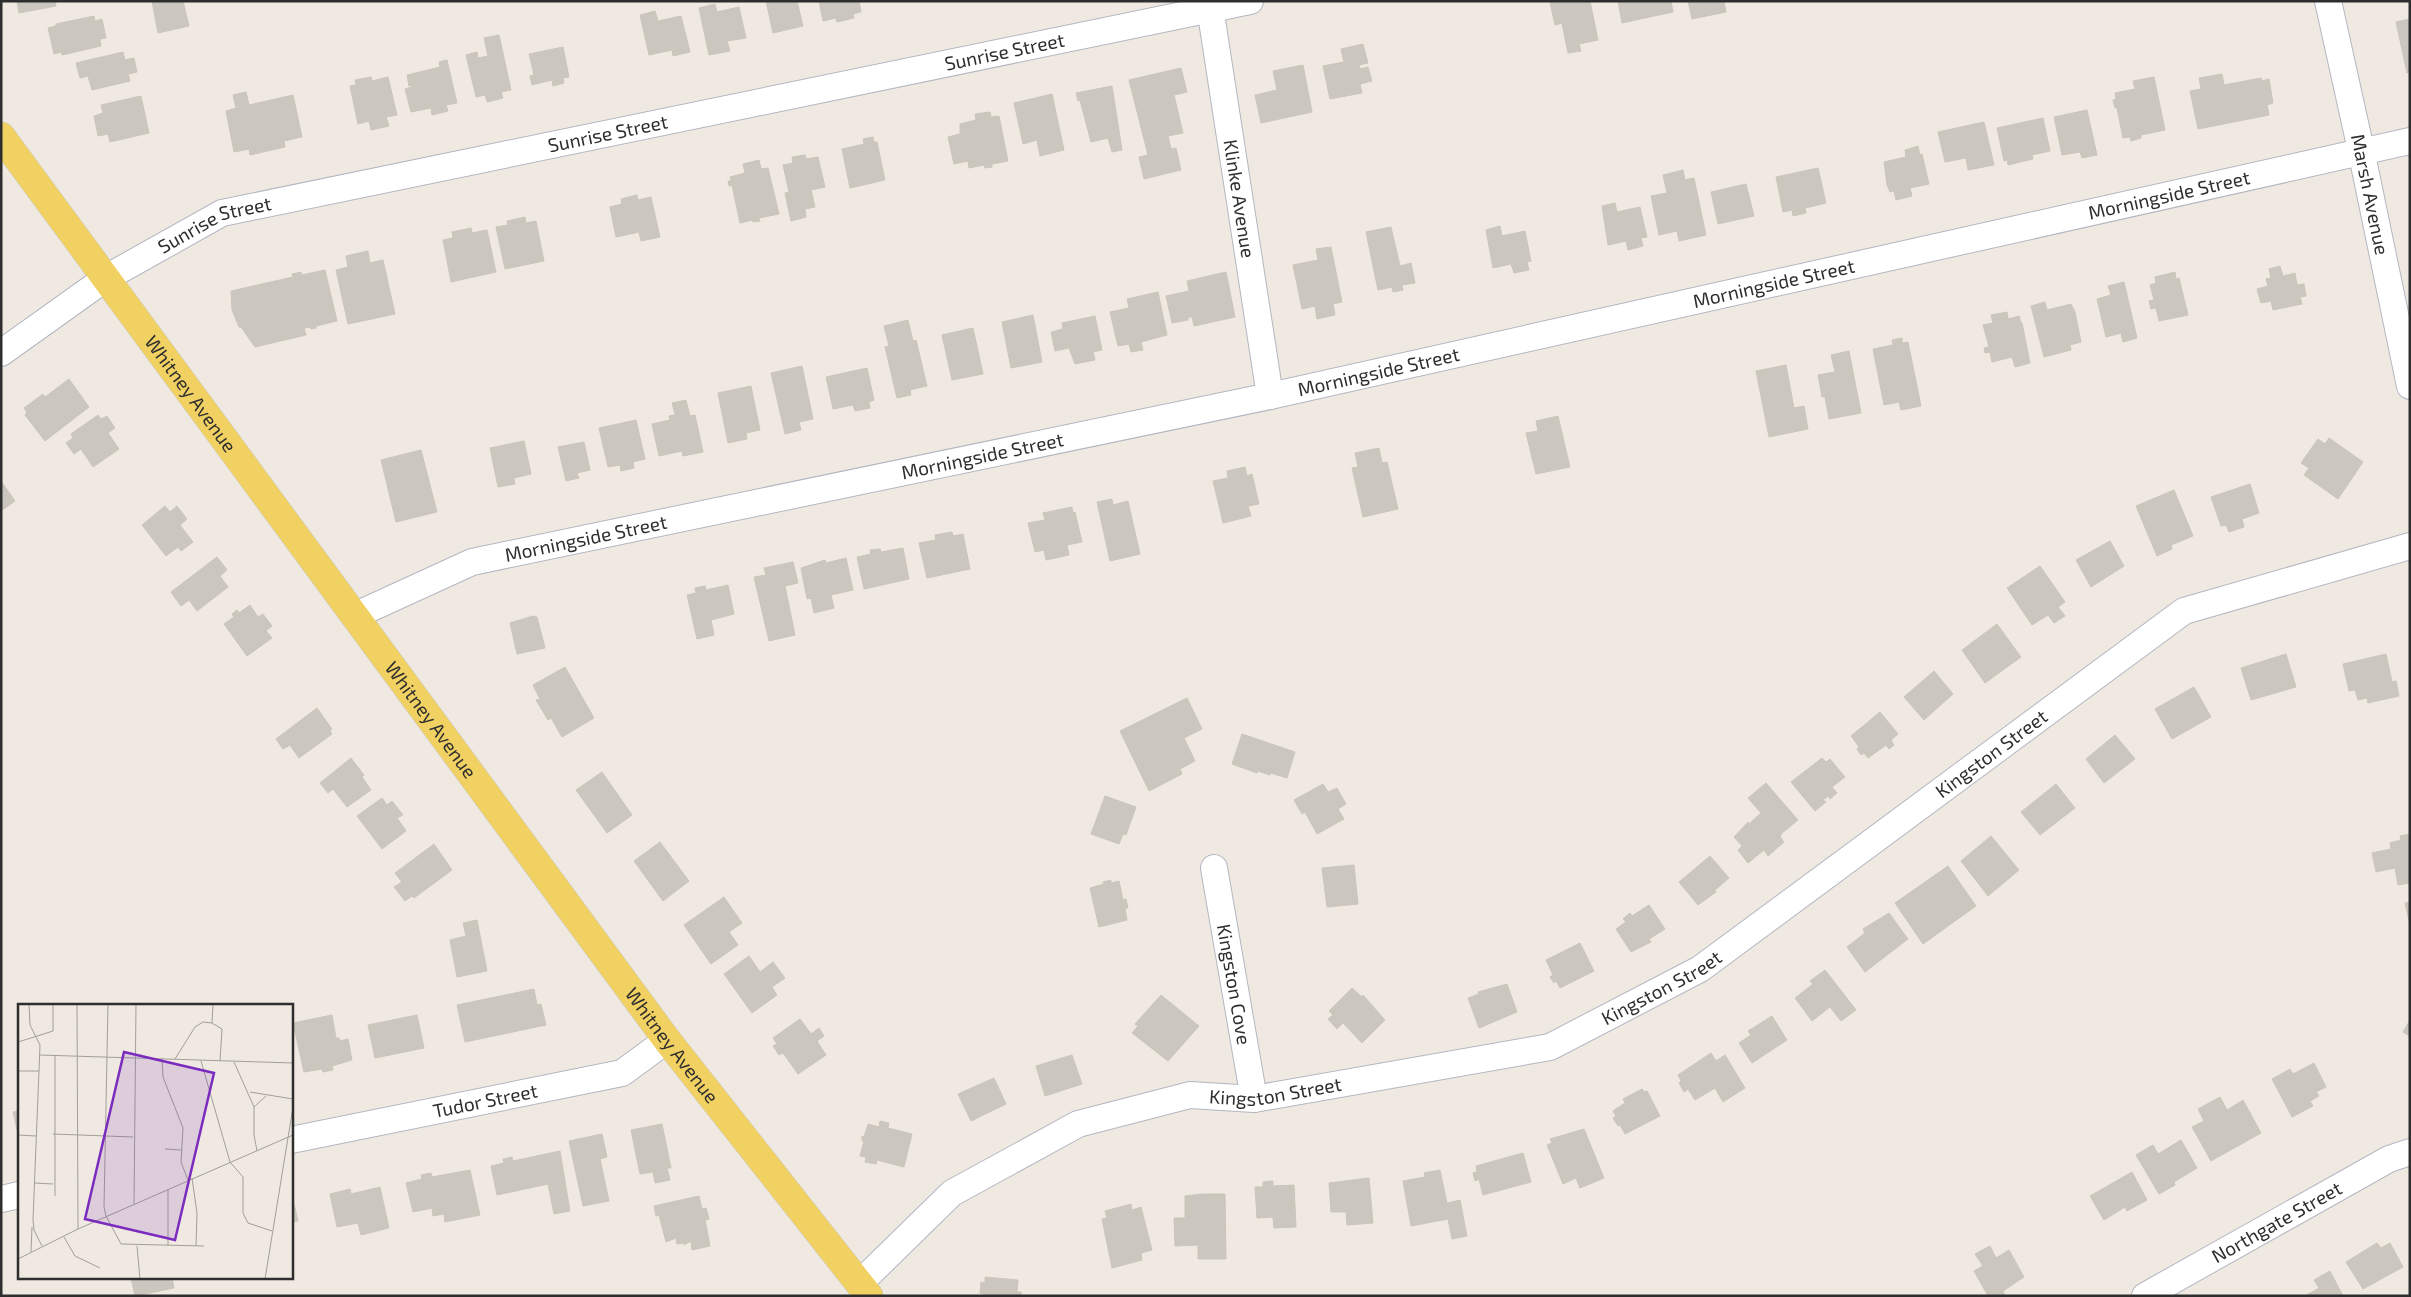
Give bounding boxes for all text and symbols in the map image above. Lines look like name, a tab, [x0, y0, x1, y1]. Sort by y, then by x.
street label: Sunrise Street	[942, 28, 1066, 75]
street label: Sunrise Street	[546, 109, 670, 157]
street label: Marsh Avenue	[2347, 132, 2394, 257]
street label: Klinke Avenue	[1220, 138, 1261, 260]
street label: Morningside Street	[2086, 165, 2252, 224]
street label: Sunrise Street	[153, 191, 273, 258]
street label: Morningside Street	[1691, 254, 1857, 312]
street label: Whitney Avenue	[141, 330, 242, 456]
street label: Morningside Street	[1295, 342, 1461, 400]
street label: Morningside Street	[899, 427, 1065, 483]
street label: Morningside Street	[503, 510, 669, 566]
street label: Whitney Avenue	[381, 656, 482, 782]
street label: Kingston Street	[1930, 704, 2051, 802]
street label: Kingston Cove	[1213, 922, 1256, 1046]
street label: Kingston Street	[1597, 945, 1726, 1029]
street label: Whitney Avenue	[621, 983, 724, 1107]
inset map	[18, 1004, 292, 1280]
street label: Kingston Street	[1209, 1072, 1343, 1110]
street label: Tudor Street	[431, 1078, 539, 1122]
street label: Northgate Street	[2207, 1176, 2346, 1267]

